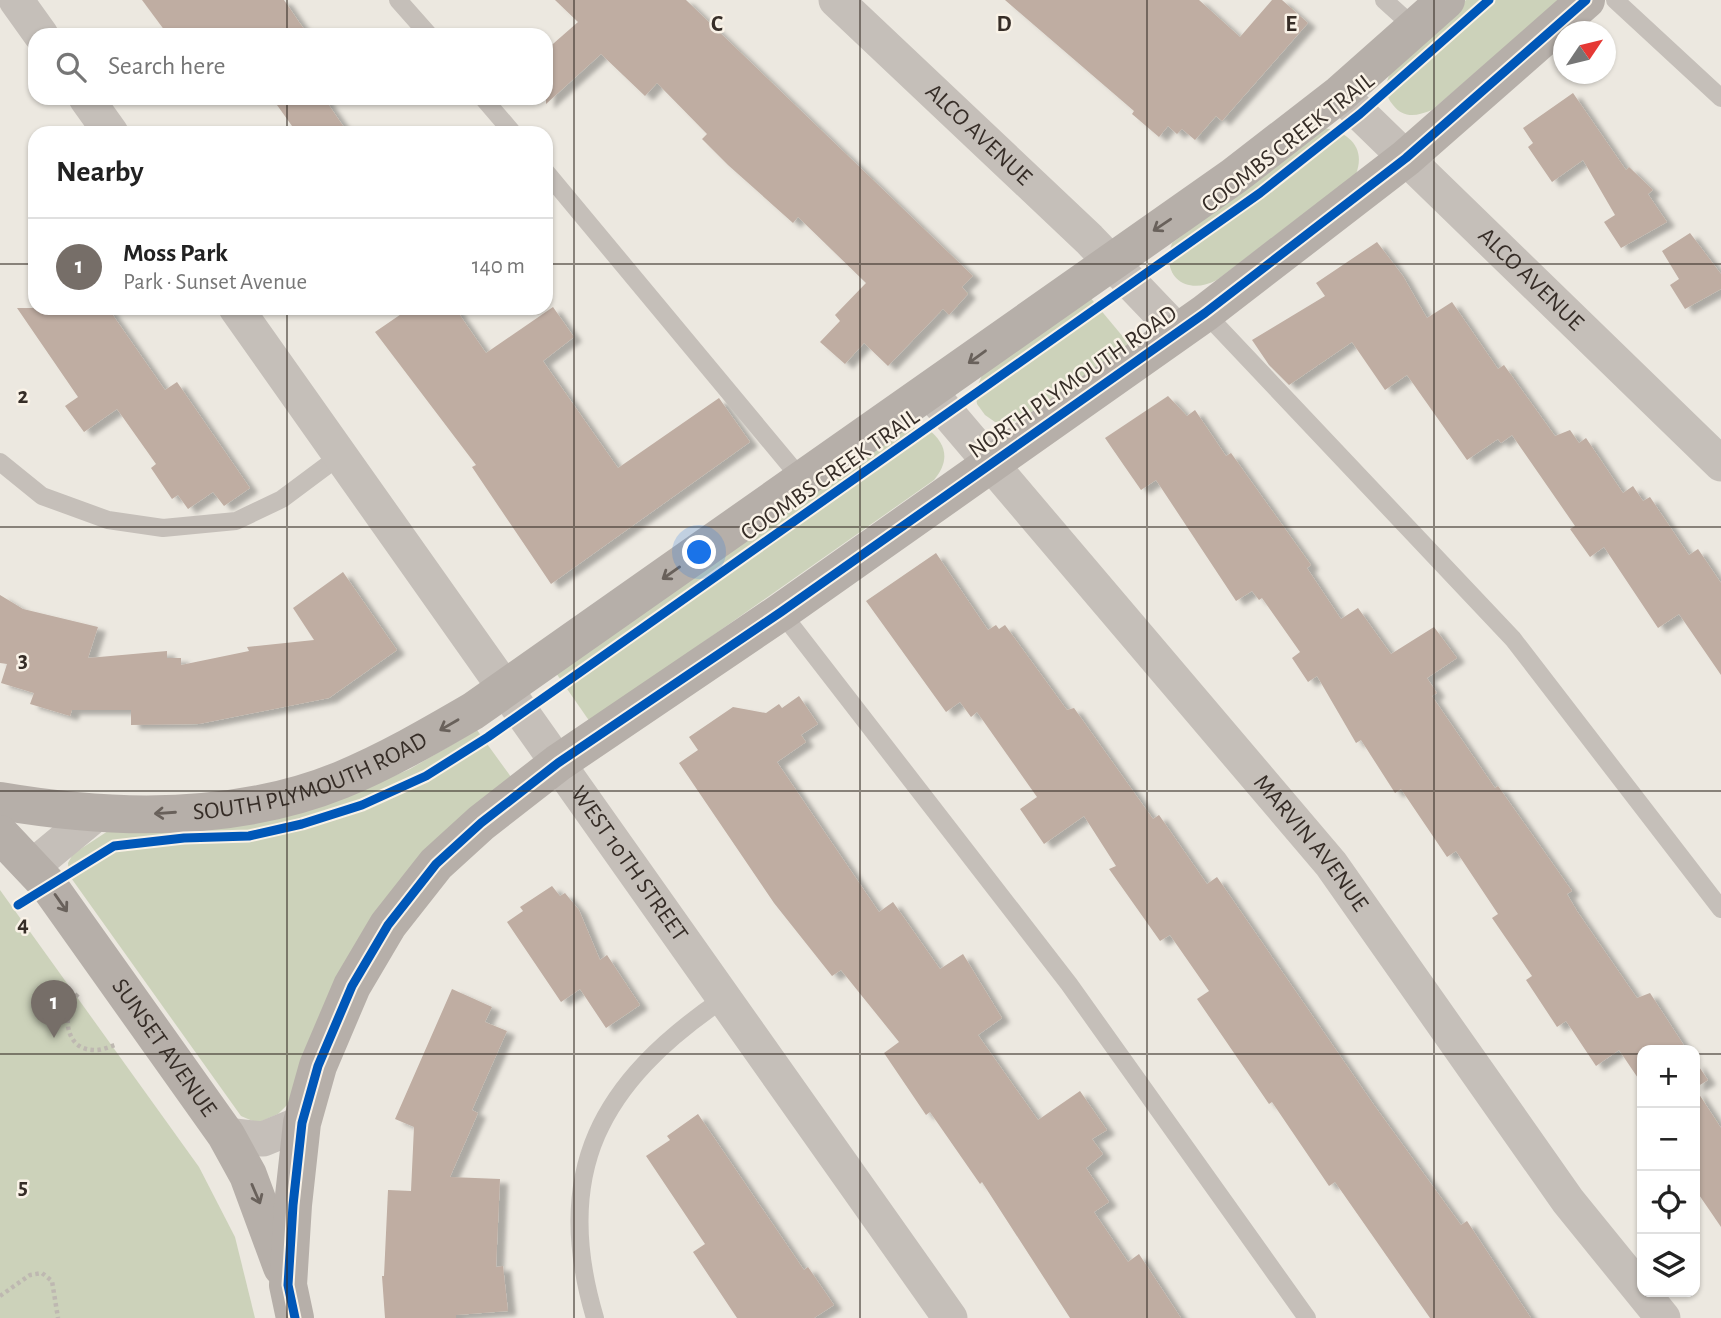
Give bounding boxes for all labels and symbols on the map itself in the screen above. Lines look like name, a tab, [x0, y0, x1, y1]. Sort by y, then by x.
text: C	[711, 13, 723, 36]
text: D	[996, 13, 1012, 36]
text: E	[1285, 13, 1297, 36]
north arrow	[1553, 21, 1616, 84]
street label: COOMBS CREEK TRAIL	[1197, 68, 1379, 218]
street label: ALCO AVENUE	[921, 79, 1037, 190]
one-way arrow	[1153, 217, 1172, 232]
street label: ALCO AVENUE	[1474, 223, 1588, 336]
street label: NORTH PLYMOUTH ROAD	[964, 301, 1182, 463]
one-way arrow	[968, 350, 987, 364]
text: 2	[18, 385, 29, 408]
street label: COOMBS CREEK TRAIL	[737, 405, 923, 545]
your location	[682, 535, 716, 569]
one-way arrow	[662, 566, 681, 580]
text: 3	[18, 649, 28, 672]
one-way arrow	[439, 718, 459, 732]
street label: SOUTH PLYMOUTH ROAD	[192, 728, 431, 825]
street label: MARVIN AVENUE	[1249, 771, 1373, 916]
street label: WEST 10TH STREET	[566, 782, 692, 946]
one-way arrow	[154, 807, 177, 820]
one-way arrow	[54, 893, 69, 912]
text: 4	[17, 913, 29, 936]
street label: SUNSET AVENUE	[107, 974, 221, 1122]
pin: 1	[31, 980, 77, 1038]
text: 5	[18, 1176, 28, 1199]
one-way arrow	[250, 1182, 263, 1204]

